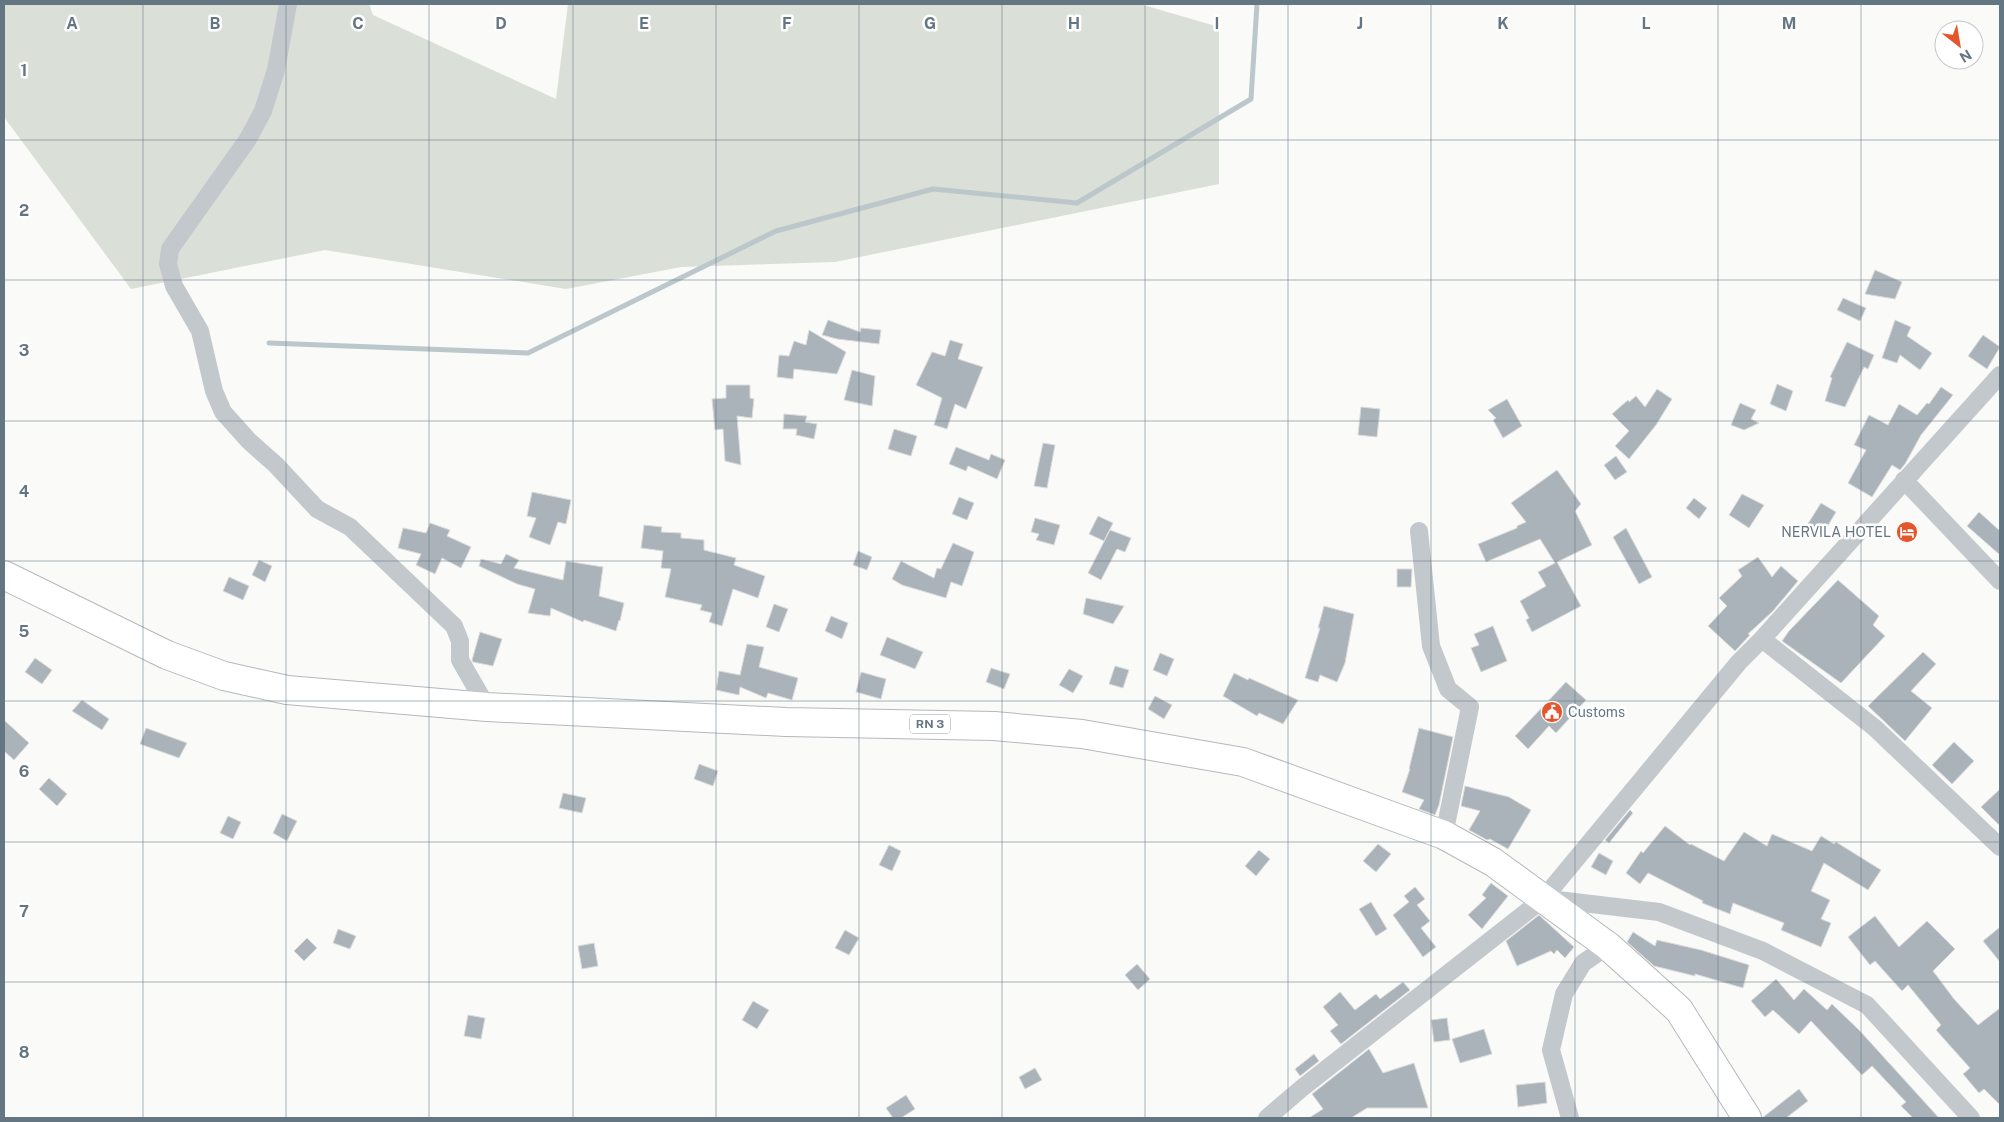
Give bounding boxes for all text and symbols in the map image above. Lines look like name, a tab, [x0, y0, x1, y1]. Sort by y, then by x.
text: A	[66, 14, 78, 33]
text: B	[210, 14, 221, 33]
text: C	[352, 14, 364, 33]
text: D	[495, 14, 507, 33]
text: E	[639, 14, 649, 33]
text: F	[782, 14, 792, 33]
text: G	[924, 14, 936, 33]
text: H	[1068, 14, 1080, 33]
text: I	[1215, 14, 1219, 33]
text: J	[1357, 14, 1363, 33]
text: K	[1497, 14, 1509, 33]
text: L	[1641, 14, 1651, 33]
text: M	[1782, 14, 1796, 33]
north arrow	[1934, 20, 1984, 70]
text: N	[1957, 46, 1975, 66]
text: 1	[21, 61, 27, 80]
text: 2	[19, 201, 29, 220]
text: 3	[19, 341, 29, 360]
text: 4	[19, 482, 30, 501]
hotel icon: NERVILA HOTEL	[1895, 520, 1919, 544]
place label: NERVILA HOTEL	[1781, 524, 1891, 540]
text: 5	[19, 622, 30, 641]
public building icon: Customs	[1540, 700, 1564, 724]
place label: Customs	[1568, 704, 1625, 720]
road number: RN 3	[910, 714, 950, 734]
text: 6	[19, 762, 29, 781]
text: 7	[19, 902, 29, 921]
text: 8	[19, 1043, 30, 1062]

